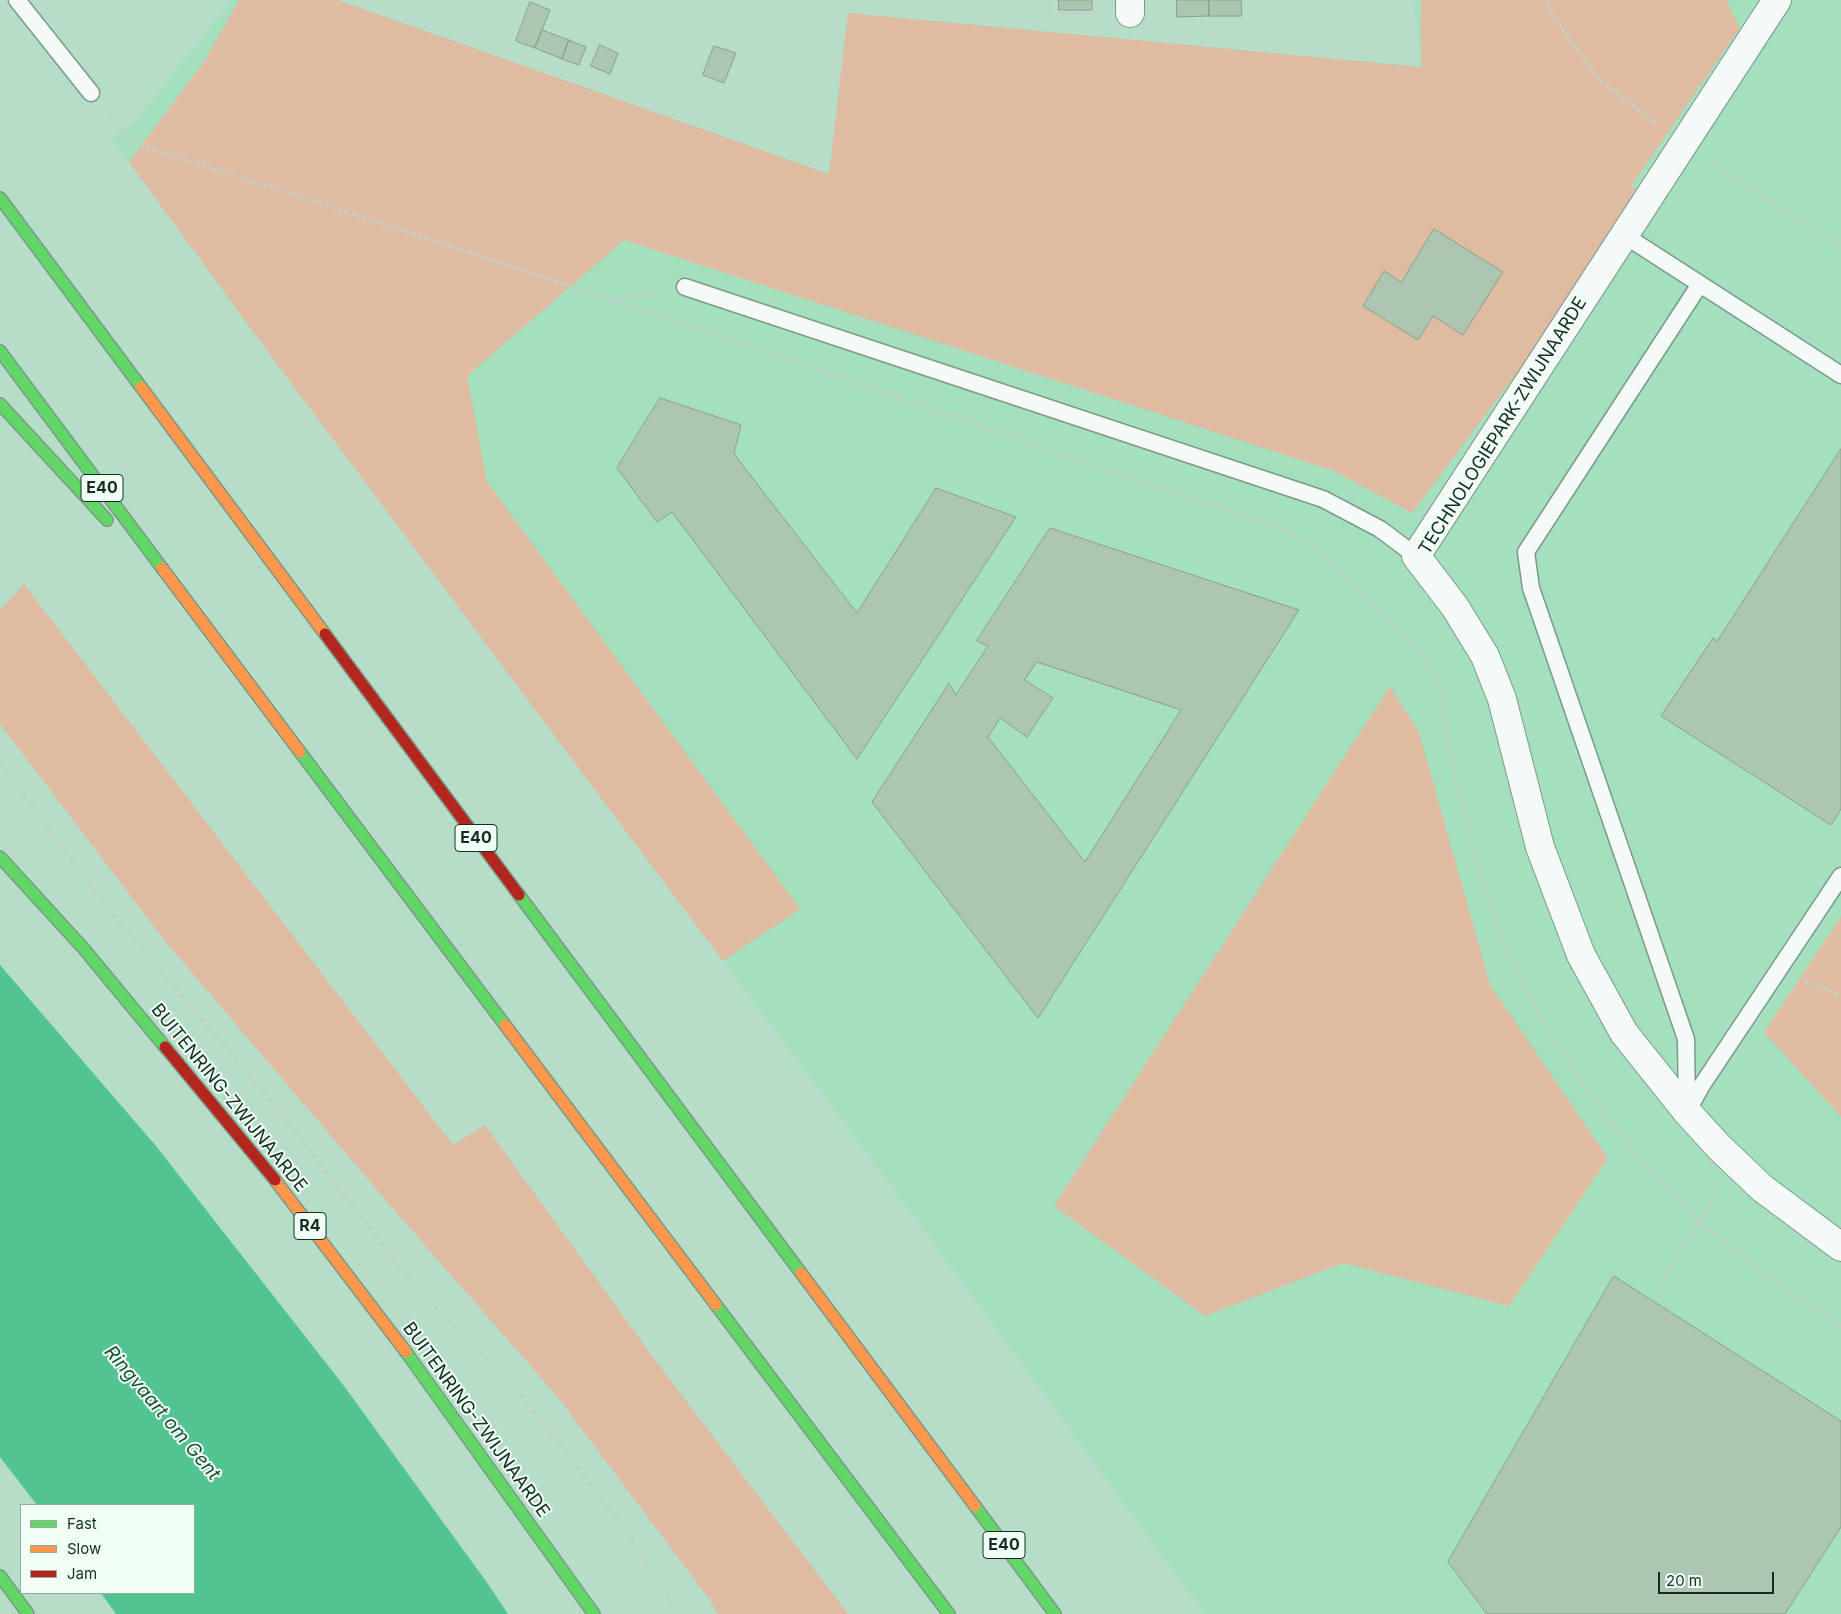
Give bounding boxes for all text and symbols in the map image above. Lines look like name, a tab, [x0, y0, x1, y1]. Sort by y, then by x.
street label: TECHNOLOGIEPARK-ZWIJNAARDE	[1414, 293, 1592, 559]
road number: E40	[81, 474, 123, 502]
road number: E40	[455, 824, 497, 851]
street label: BUITENRING-ZWIJNAARDE	[146, 1000, 312, 1196]
road number: R4	[294, 1212, 326, 1240]
street label: BUITENRING-ZWIJNAARDE	[398, 1318, 554, 1522]
water label: Ringvaart om Gent	[99, 1341, 225, 1485]
legend	[20, 1504, 195, 1594]
text: Fast	[67, 1514, 97, 1533]
road number: E40	[983, 1532, 1025, 1558]
text: Slow	[67, 1539, 101, 1558]
scale bar	[1661, 1562, 1777, 1594]
text: Jam	[67, 1564, 97, 1583]
text: 20 m	[1666, 1571, 1702, 1590]

